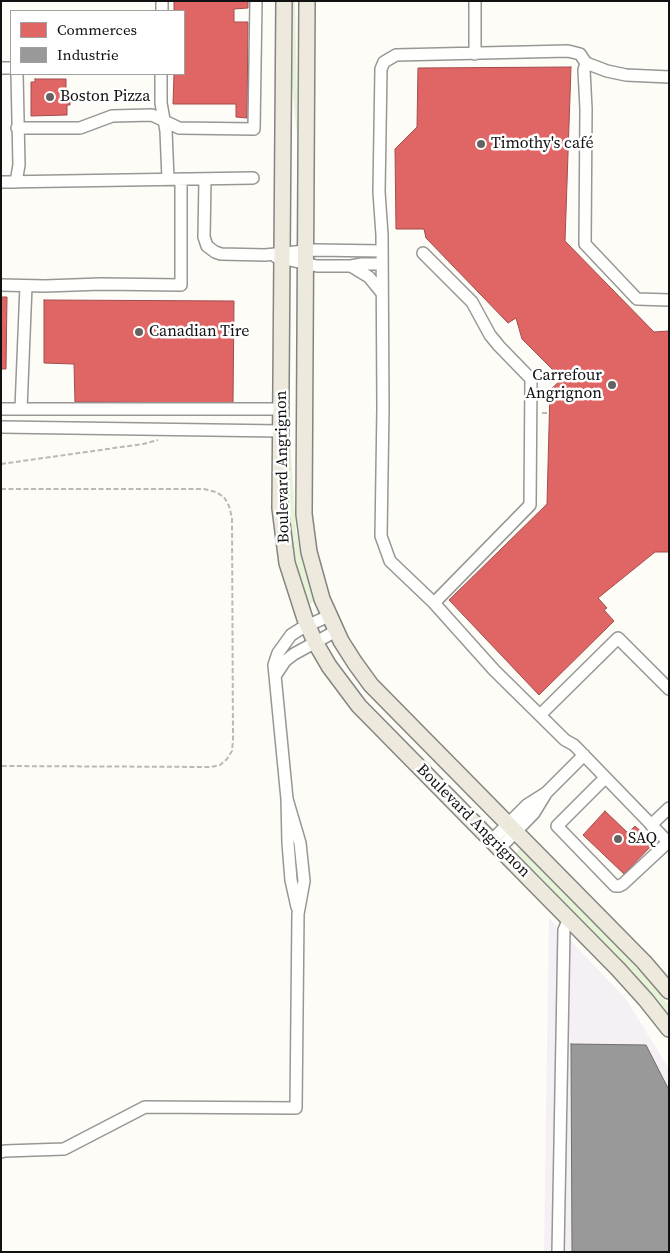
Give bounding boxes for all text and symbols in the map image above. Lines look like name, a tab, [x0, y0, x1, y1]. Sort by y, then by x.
legend	[10, 10, 185, 75]
text: Commerces	[57, 19, 137, 40]
text: Industrie	[57, 44, 119, 65]
place label: Boston Pizza	[60, 87, 150, 107]
marker: Boston Pizza	[44, 91, 56, 103]
place label: Timothy's café	[491, 134, 594, 154]
marker: Timothy's café	[475, 138, 487, 150]
place label: Canadian Tire	[149, 322, 250, 342]
marker: Canadian Tire	[133, 326, 145, 338]
place label: Carrefour Angrignon	[525, 366, 602, 404]
marker: Carrefour Angrignon	[606, 379, 618, 391]
street label: Boulevard Angrignon	[272, 391, 294, 543]
street label: Boulevard Angrignon	[412, 760, 534, 882]
place label: SAQ	[628, 829, 657, 849]
marker: SAQ	[612, 833, 624, 845]

